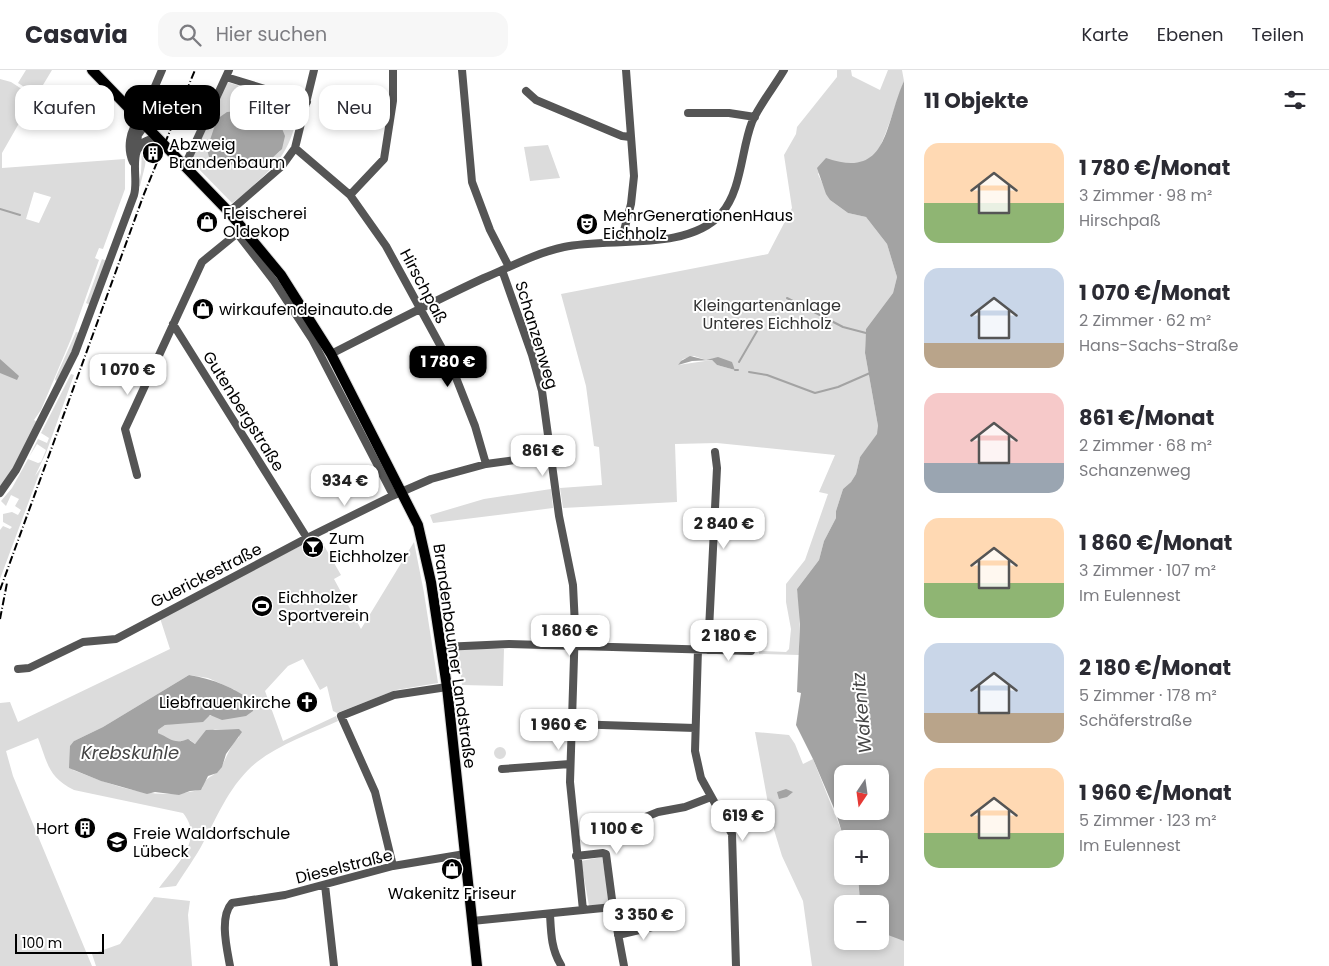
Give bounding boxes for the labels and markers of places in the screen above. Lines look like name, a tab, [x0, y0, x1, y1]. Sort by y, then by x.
place label: Abzweig Brandenbaum	[169, 133, 285, 174]
building icon: Abzweig Brandenbaum	[141, 141, 165, 165]
place label: Fleischerei Oldekop	[223, 202, 307, 243]
place label: MehrGenerationenHaus Eichholz	[603, 204, 793, 245]
shop icon: Fleischerei Oldekop	[195, 210, 219, 234]
theatre icon: MehrGenerationenHaus Eichholz	[575, 212, 599, 236]
shop icon: wirkaufendeinauto.de	[191, 297, 215, 321]
place label: wirkaufendeinauto.de	[219, 298, 393, 321]
pin: 1 780 €	[402, 346, 494, 388]
pin: 1 070 €	[82, 354, 174, 396]
pin: 861 €	[508, 434, 578, 477]
pin: 934 €	[310, 464, 380, 507]
pin: 2 840 €	[678, 508, 770, 550]
place label: Zum Eichholzer	[329, 527, 409, 568]
bar icon: Zum Eichholzer	[301, 535, 325, 559]
place label: Eichholzer Sportverein	[278, 586, 369, 627]
sports icon: Eichholzer Sportverein	[250, 594, 274, 618]
pin: 1 860 €	[524, 614, 616, 657]
pin: 2 180 €	[683, 620, 775, 662]
church icon: Liebfrauenkirche	[295, 690, 319, 714]
place label: Liebfrauenkirche	[159, 691, 291, 714]
pin: 1 960 €	[513, 708, 605, 751]
pin: 619 €	[708, 800, 778, 842]
pin: 1 100 €	[571, 812, 663, 855]
building icon: Hort	[73, 816, 97, 840]
place label: Hort	[36, 817, 69, 840]
place label: Freie Waldorfschule Lübeck	[133, 822, 290, 863]
school or university icon: Freie Waldorfschule Lübeck	[105, 830, 129, 854]
shop icon: Wakenitz Friseur	[440, 857, 464, 881]
place label: Wakenitz Friseur	[388, 882, 516, 905]
pin: 3 350 €	[598, 898, 690, 941]

